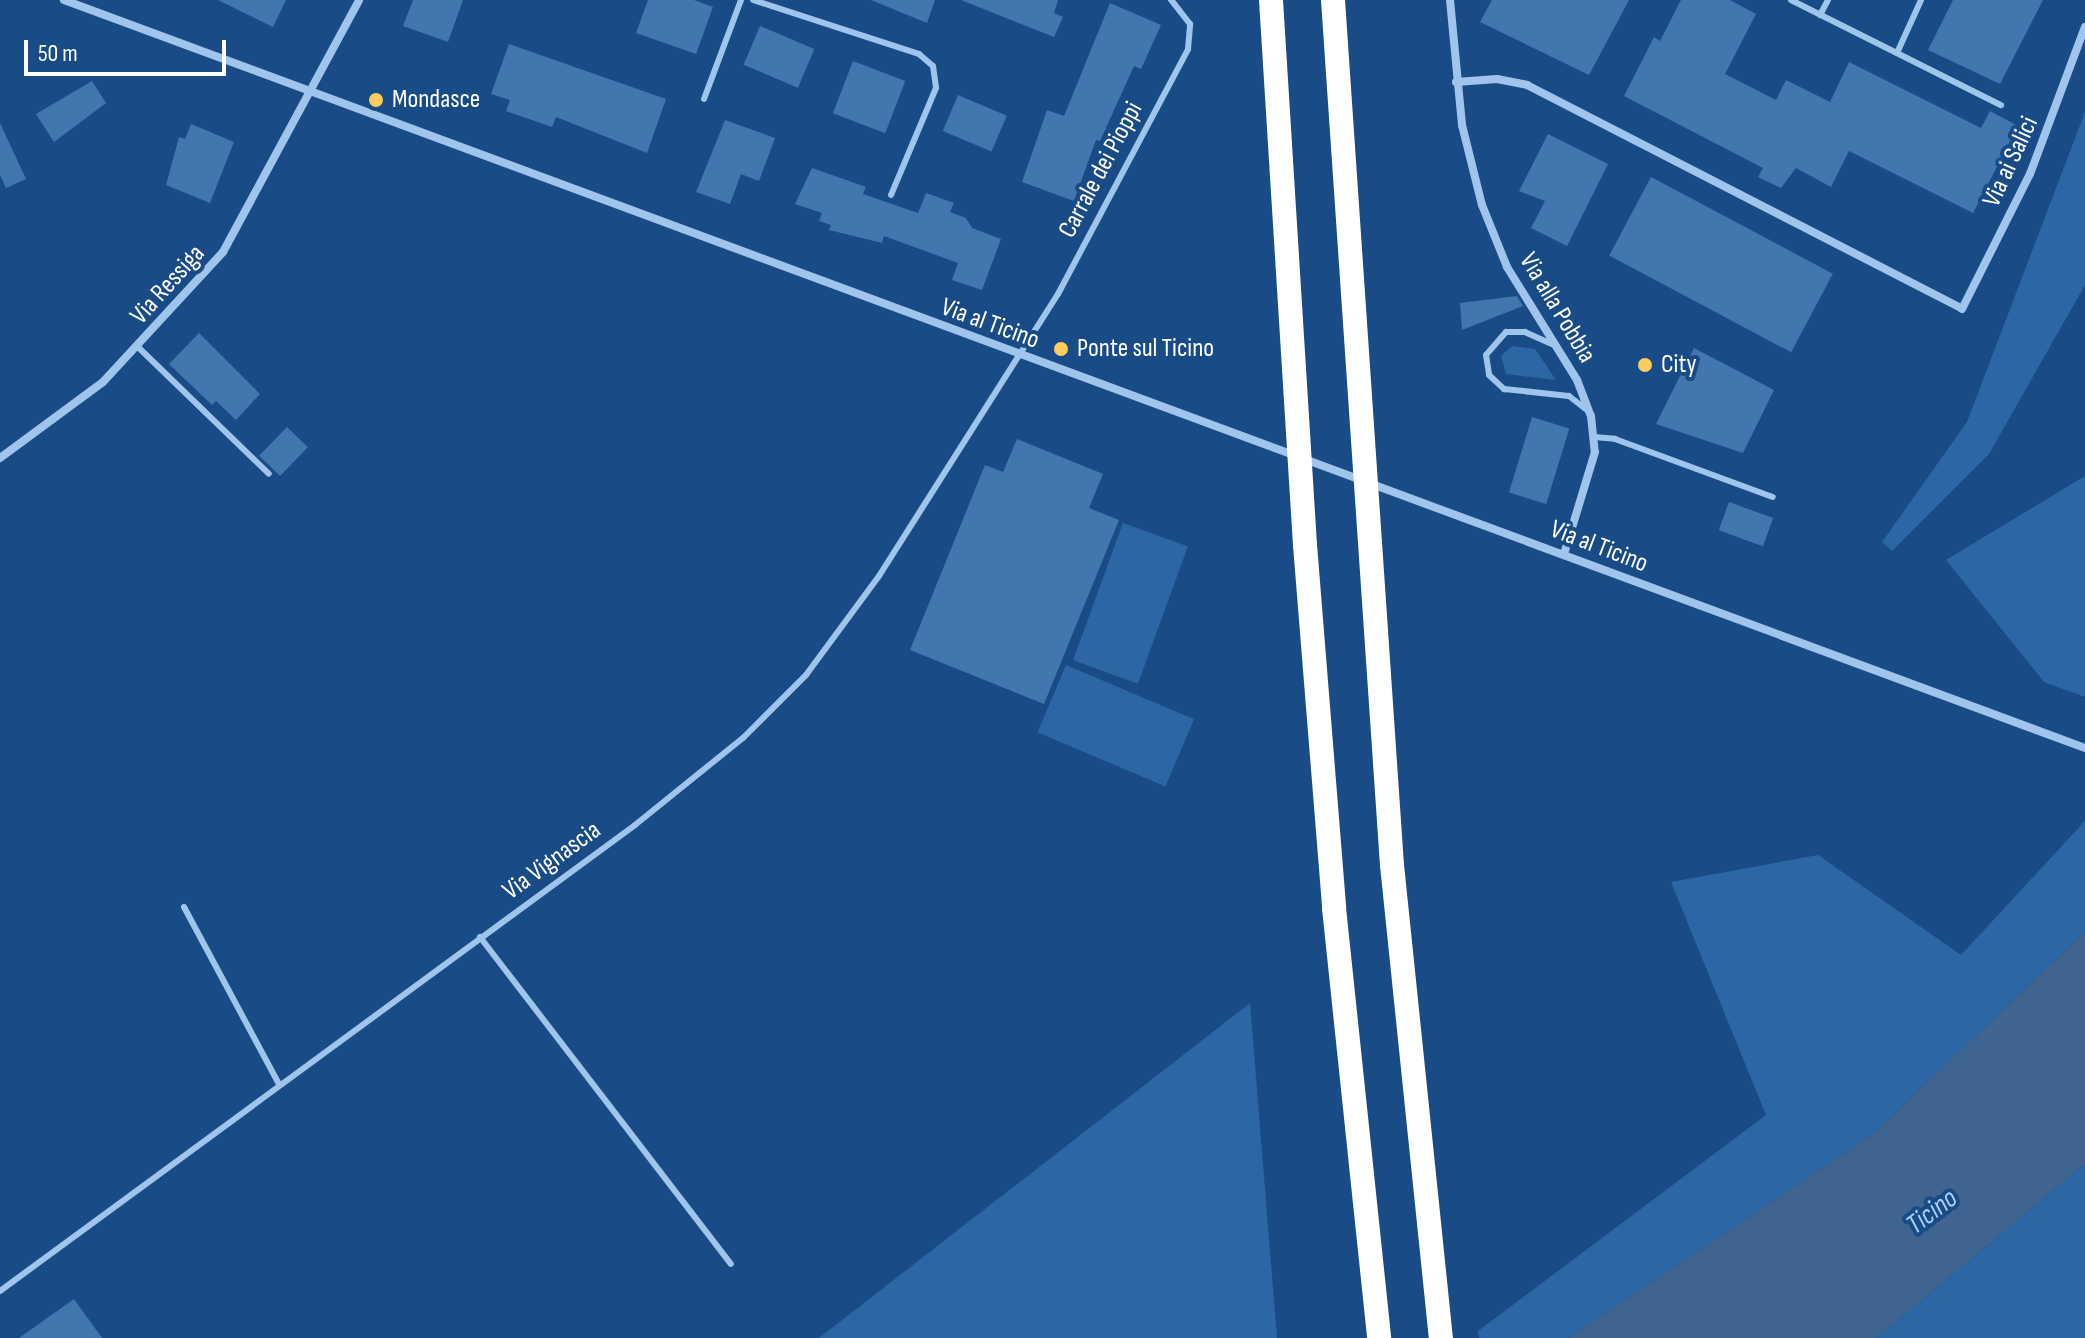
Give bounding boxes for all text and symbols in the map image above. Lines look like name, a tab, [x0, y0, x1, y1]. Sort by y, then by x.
scale bar	[28, 24, 230, 74]
text: 50 m	[38, 39, 78, 68]
place label: Mondasce	[392, 84, 480, 116]
marker: Mondasce	[367, 91, 385, 109]
street label: Carrale dei Pioppi	[1052, 97, 1150, 243]
street label: Via ai Salici	[1977, 112, 2045, 212]
street label: Via Ressiga	[124, 239, 212, 331]
street label: Via alla Pobbia	[1512, 247, 1602, 369]
street label: Via al Ticino	[937, 292, 1043, 356]
place label: Ponte sul Ticino	[1077, 333, 1214, 365]
marker: Ponte sul Ticino	[1052, 340, 1070, 358]
place label: City	[1661, 349, 1696, 381]
marker: City	[1636, 356, 1654, 374]
street label: Via al Ticino	[1546, 514, 1652, 580]
street label: Via Vignascia	[497, 815, 607, 907]
water label: Ticino	[1900, 1182, 1964, 1242]

